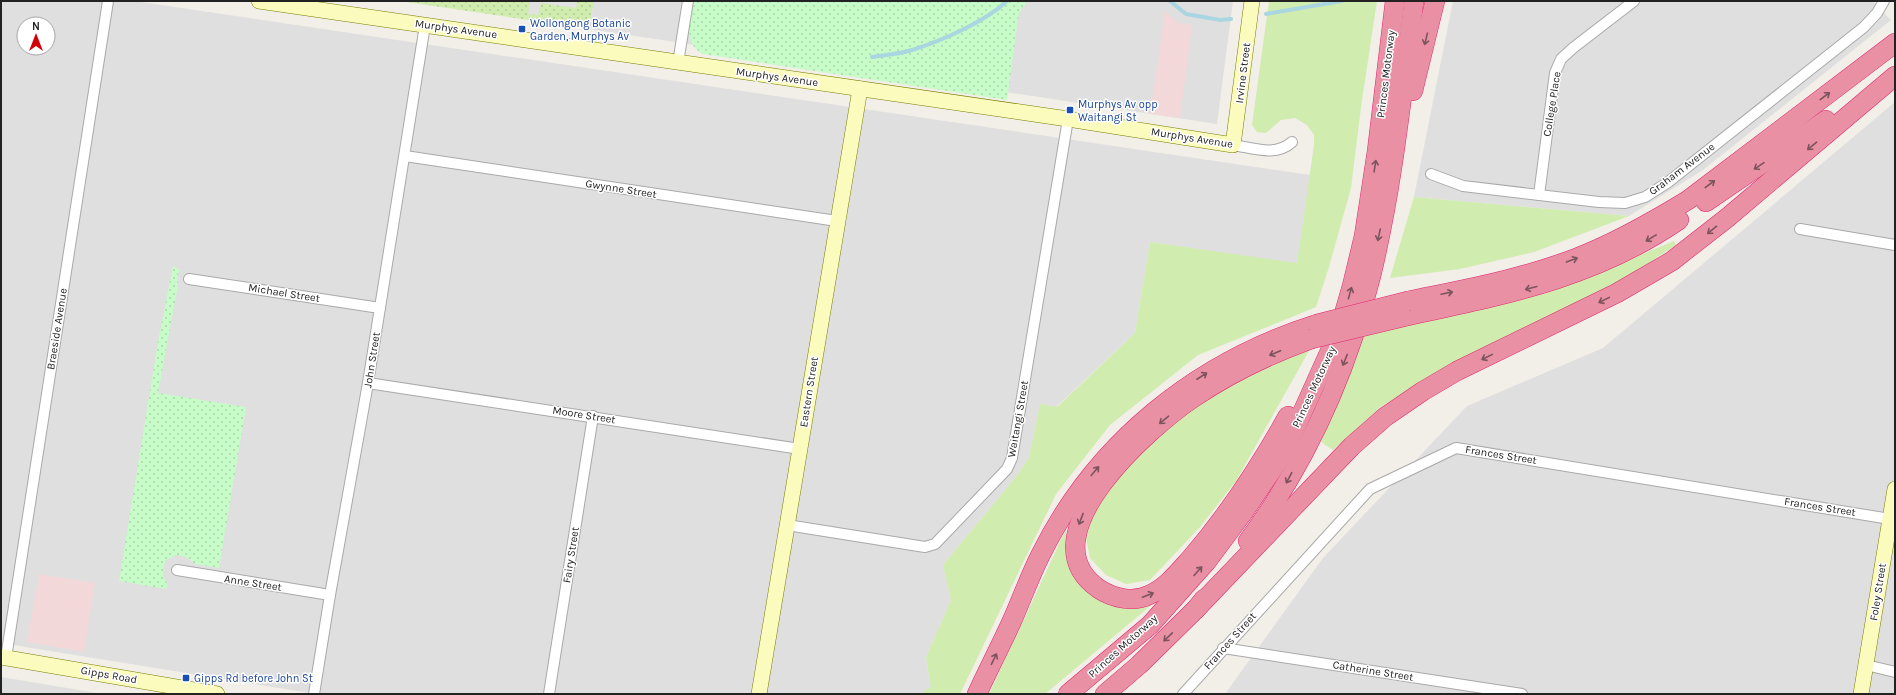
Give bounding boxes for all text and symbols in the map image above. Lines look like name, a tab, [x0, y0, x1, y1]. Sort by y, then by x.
north arrow	[16, 16, 56, 56]
street label: Murphys Avenue	[414, 17, 498, 41]
place label: Wollongong Botanic Garden, Murphys Av	[530, 17, 631, 43]
text: N	[32, 20, 40, 33]
marker: Wollongong Botanic Garden, Murphys Av	[517, 24, 527, 34]
street label: Princes Motorway	[1374, 29, 1398, 119]
one-way arrow	[1421, 32, 1429, 45]
street label: Irvine Street	[1233, 42, 1253, 104]
street label: Murphys Avenue	[735, 65, 819, 89]
street label: College Place	[1540, 70, 1564, 137]
one-way arrow	[1819, 92, 1830, 101]
place label: Murphys Av opp Waitangi St	[1078, 98, 1158, 124]
marker: Murphys Av opp Waitangi St	[1065, 105, 1075, 115]
street label: Murphys Avenue	[1150, 125, 1234, 151]
street label: Graham Avenue	[1647, 140, 1718, 198]
one-way arrow	[1806, 141, 1817, 150]
one-way arrow	[1371, 159, 1379, 172]
one-way arrow	[1753, 162, 1764, 170]
street label: Gwynne Street	[584, 177, 658, 201]
one-way arrow	[1704, 179, 1715, 188]
one-way arrow	[1707, 225, 1718, 234]
one-way arrow	[1375, 228, 1383, 241]
one-way arrow	[1645, 235, 1657, 243]
one-way arrow	[1566, 255, 1578, 263]
street label: Michael Street	[247, 281, 321, 305]
one-way arrow	[1525, 285, 1538, 292]
street label: Braeside Avenue	[44, 287, 70, 371]
one-way arrow	[1347, 287, 1354, 300]
one-way arrow	[1440, 289, 1453, 297]
one-way arrow	[1598, 297, 1610, 304]
street label: John Street	[361, 331, 383, 389]
street label: Princes Motorway	[1289, 344, 1339, 430]
one-way arrow	[1269, 350, 1281, 357]
one-way arrow	[1341, 354, 1348, 366]
one-way arrow	[1481, 354, 1493, 361]
street label: Eastern Street	[797, 356, 821, 428]
one-way arrow	[1196, 372, 1207, 380]
street label: Waitangi Street	[1005, 379, 1031, 459]
street label: Moore Street	[551, 404, 617, 426]
one-way arrow	[1159, 416, 1170, 425]
street label: Frances Street	[1464, 443, 1538, 467]
one-way arrow	[1090, 466, 1099, 477]
one-way arrow	[1285, 471, 1293, 483]
street label: Frances Street	[1783, 495, 1857, 519]
one-way arrow	[1077, 512, 1085, 524]
street label: Fairy Street	[560, 526, 582, 584]
street label: Foley Street	[1867, 562, 1889, 622]
one-way arrow	[1193, 566, 1203, 576]
street label: Anne Street	[223, 572, 283, 594]
one-way arrow	[1142, 591, 1154, 599]
street label: Frances Street	[1201, 610, 1259, 672]
street label: Princes Motorway	[1086, 612, 1160, 680]
one-way arrow	[1163, 632, 1173, 641]
one-way arrow	[991, 653, 998, 665]
street label: Catherine Street	[1332, 658, 1414, 684]
street label: Gipps Road	[80, 664, 138, 686]
place label: Gipps Rd before John St	[194, 672, 313, 685]
marker: Gipps Rd before John St	[181, 673, 191, 683]

